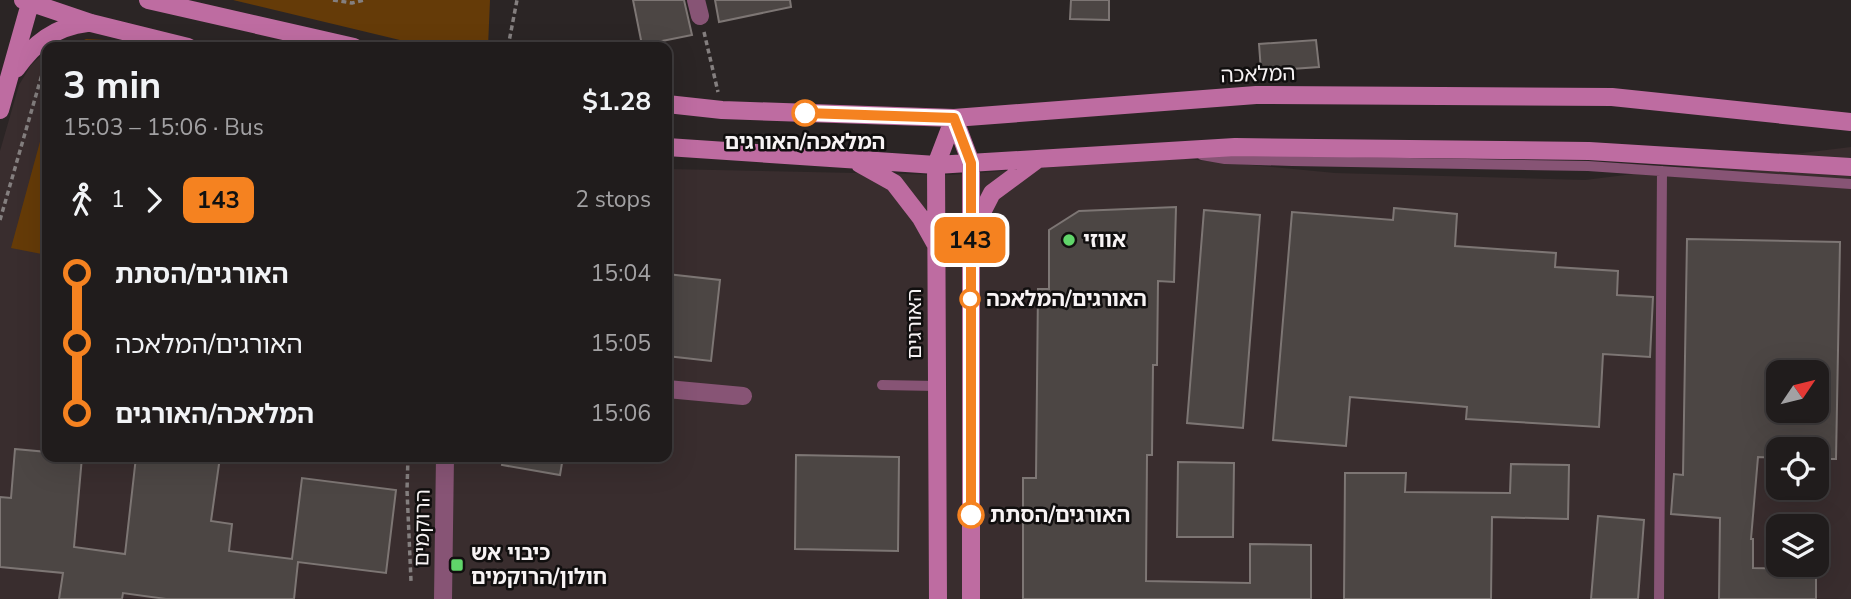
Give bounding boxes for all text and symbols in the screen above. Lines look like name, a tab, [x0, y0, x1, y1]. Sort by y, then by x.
street label: המלאכה	[1220, 59, 1296, 89]
text: 3 min	[63, 60, 161, 111]
text: $1.28	[582, 84, 651, 119]
marker: המלאכה/האורגים	[792, 100, 818, 126]
text: 15:03 – 15:06 · Bus	[63, 112, 264, 143]
place label: המלאכה/האורגים	[725, 128, 885, 156]
icon: walk	[63, 181, 101, 219]
icon: forward	[135, 181, 173, 219]
text: 1	[111, 184, 125, 215]
text: 143	[197, 184, 240, 216]
text: 2 stops	[575, 184, 651, 215]
line badge: 143	[930, 217, 1010, 263]
text: 143	[948, 224, 992, 256]
place label: אווזי	[1083, 226, 1126, 254]
marker: אווזי	[1061, 232, 1077, 248]
text: האורגים/הסתת	[115, 257, 289, 292]
text: 15:04	[591, 258, 651, 289]
place label: האורגים/המלאכה	[986, 285, 1147, 313]
street label: האורגים	[900, 289, 928, 359]
marker: האורגים/המלאכה	[960, 289, 980, 309]
text: האורגים/המלאכה	[115, 327, 303, 362]
text: 15:05	[591, 328, 651, 359]
north arrow	[1766, 360, 1829, 424]
map controls	[1766, 360, 1829, 577]
text: המלאכה/האורגים	[115, 397, 314, 432]
text: 15:06	[591, 398, 651, 429]
button: locate	[1766, 437, 1829, 500]
street label: הרוקמים	[407, 489, 437, 567]
place label: האורגים/הסתת	[990, 501, 1130, 529]
marker: האורגים/הסתת	[958, 502, 984, 528]
button: layers	[1766, 514, 1829, 577]
place label: כיבוי אש חולון/הרוקמים	[471, 539, 607, 591]
marker: כיבוי אש חולון/הרוקמים	[449, 557, 465, 573]

